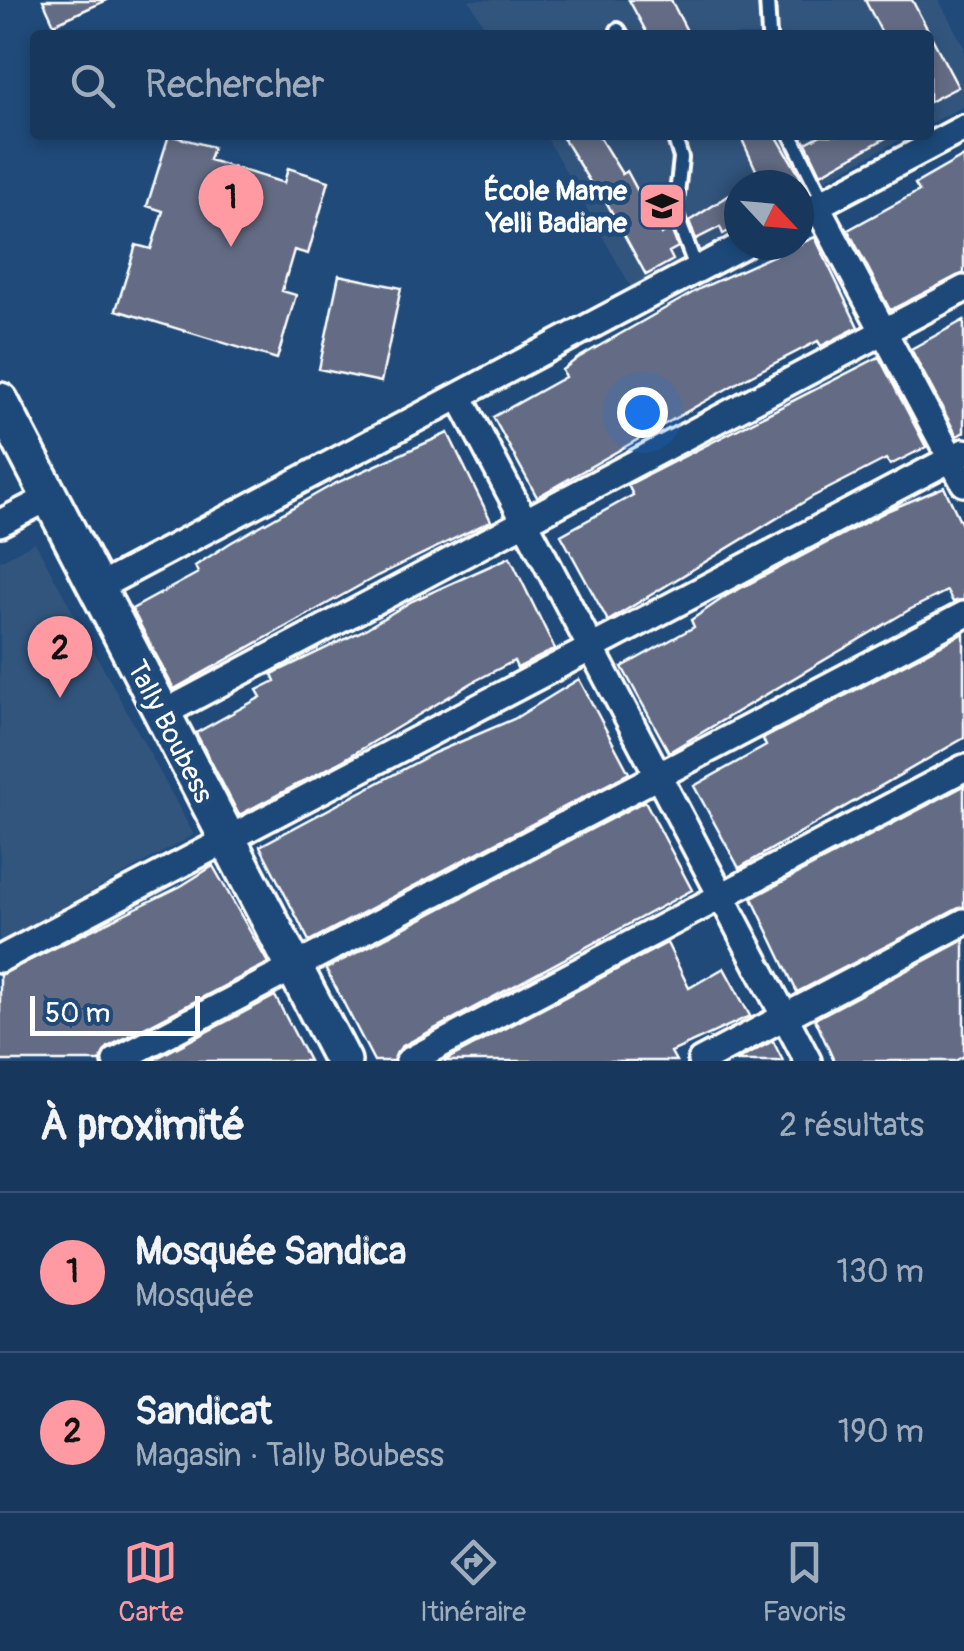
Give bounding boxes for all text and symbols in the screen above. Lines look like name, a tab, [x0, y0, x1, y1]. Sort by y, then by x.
search box	[30, 30, 934, 140]
icon: search	[65, 58, 120, 113]
text: Rechercher	[145, 61, 325, 109]
pin: 1	[198, 164, 264, 247]
north arrow	[724, 170, 814, 260]
place label: École Mame Yelli Badiane	[484, 174, 628, 241]
school or university icon: École Mame Yelli Badiane	[636, 180, 688, 232]
your location	[617, 387, 668, 438]
pin: 2	[28, 616, 92, 698]
street label: Tally Boubess	[119, 654, 221, 809]
scale bar	[30, 991, 200, 1036]
text: 50 m	[45, 996, 110, 1031]
text: À proximité	[40, 1100, 245, 1152]
text: 2 résultats	[779, 1106, 924, 1146]
text: Mosquée Sandica	[135, 1228, 406, 1276]
text: 1	[66, 1252, 79, 1292]
text: 130 m	[836, 1252, 924, 1292]
text: Mosquée	[135, 1276, 253, 1316]
text: Sandicat	[135, 1388, 272, 1436]
text: 2	[64, 1412, 81, 1452]
text: 190 m	[838, 1412, 924, 1452]
text: Magasin · Tally Boubess	[135, 1436, 444, 1476]
tab: Carte	[118, 1535, 184, 1630]
tab: Itinéraire	[420, 1535, 526, 1630]
tab: Favoris	[762, 1535, 846, 1630]

